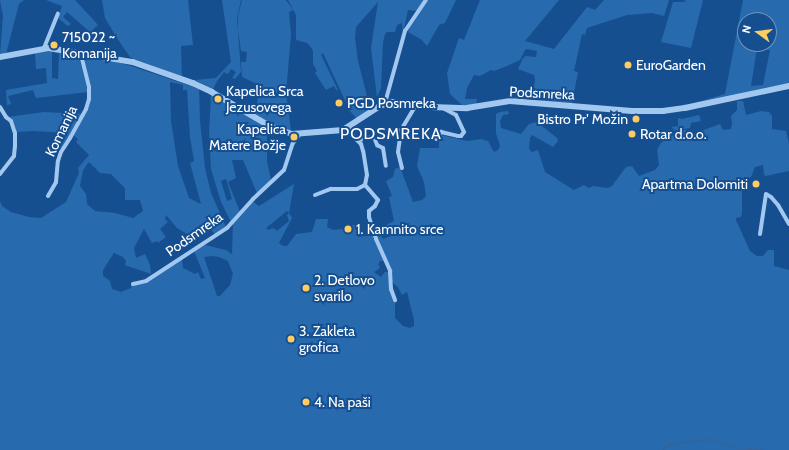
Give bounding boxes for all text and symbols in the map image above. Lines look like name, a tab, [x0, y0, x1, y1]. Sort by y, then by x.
north arrow	[737, 12, 777, 52]
text: N	[739, 24, 754, 35]
place label: 715022 ~ Komanija	[62, 29, 117, 62]
marker: 715022 ~ Komanija	[49, 40, 59, 50]
place label: EuroGarden	[636, 57, 706, 73]
marker: EuroGarden	[623, 60, 633, 70]
place label: Kapelica Srca Jezusovega	[226, 83, 304, 116]
street label: Podsmreka	[509, 83, 575, 103]
marker: Kapelica Srca Jezusovega	[213, 94, 223, 104]
place label: PGD Posmreka	[347, 95, 436, 111]
marker: PGD Posmreka	[334, 98, 344, 108]
street label: Komanija	[41, 103, 81, 159]
place label: Bistro Pr' Možin	[537, 111, 628, 127]
marker: Bistro Pr' Možin	[631, 114, 641, 124]
place label: Kapelica Matere Božje	[209, 121, 286, 154]
district label: PODSMREKA	[340, 124, 442, 144]
place label: Rotar d.o.o.	[640, 126, 707, 142]
marker: Rotar d.o.o.	[627, 129, 637, 139]
marker: Kapelica Matere Božje	[289, 132, 299, 142]
place label: Apartma Dolomiti	[642, 176, 748, 192]
marker: Apartma Dolomiti	[751, 179, 761, 189]
street label: Podsmreka	[162, 208, 226, 260]
place label: 1. Kamnito srce	[356, 221, 443, 237]
marker: 1. Kamnito srce	[343, 224, 353, 234]
place label: 2. Detlovo svarilo	[314, 272, 375, 304]
marker: 2. Detlovo svarilo	[301, 283, 311, 293]
place label: 3. Zakleta grofica	[299, 323, 355, 356]
marker: 3. Zakleta grofica	[286, 334, 296, 344]
place label: 4. Na paši	[314, 394, 371, 410]
marker: 4. Na paši	[301, 397, 311, 407]

